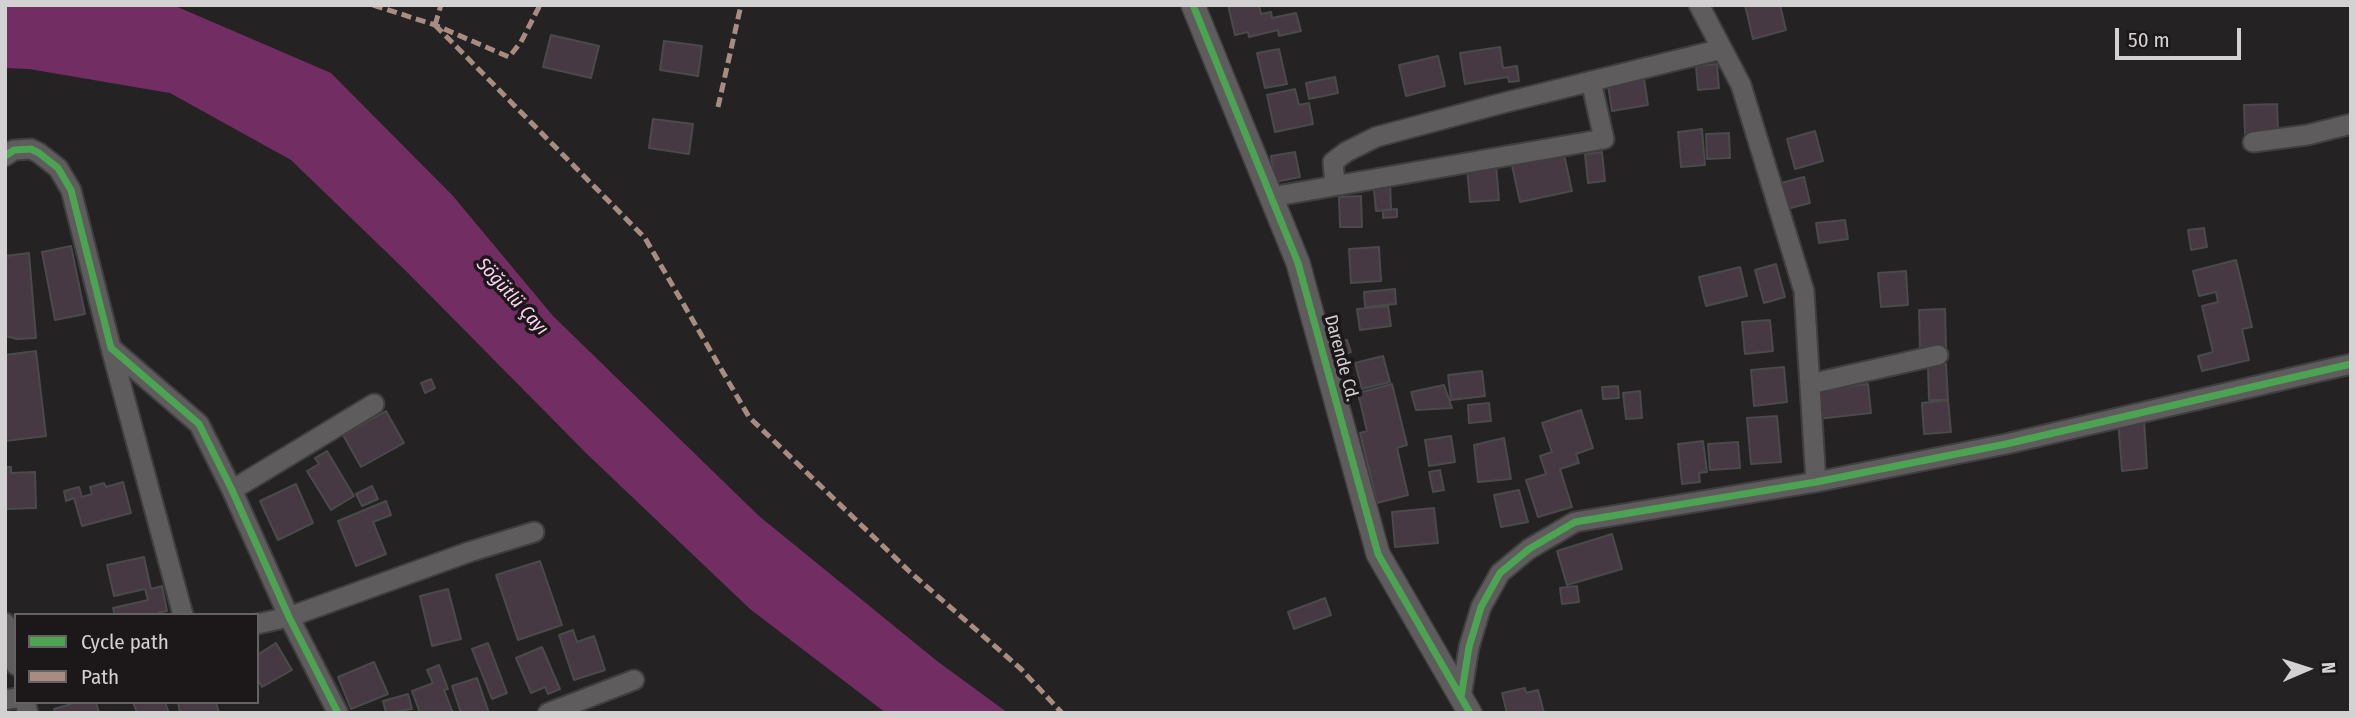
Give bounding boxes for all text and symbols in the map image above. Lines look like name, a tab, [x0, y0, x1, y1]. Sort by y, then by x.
scale bar	[2118, 14, 2244, 58]
text: 50 m	[2128, 27, 2170, 53]
water label: Söğütlü Çayı	[471, 254, 553, 340]
street label: Darende Cd.	[1319, 313, 1363, 403]
legend	[14, 613, 259, 704]
text: Cycle path	[81, 629, 169, 655]
north arrow	[2272, 634, 2342, 704]
text: N	[2317, 662, 2340, 674]
text: Path	[81, 664, 119, 690]

